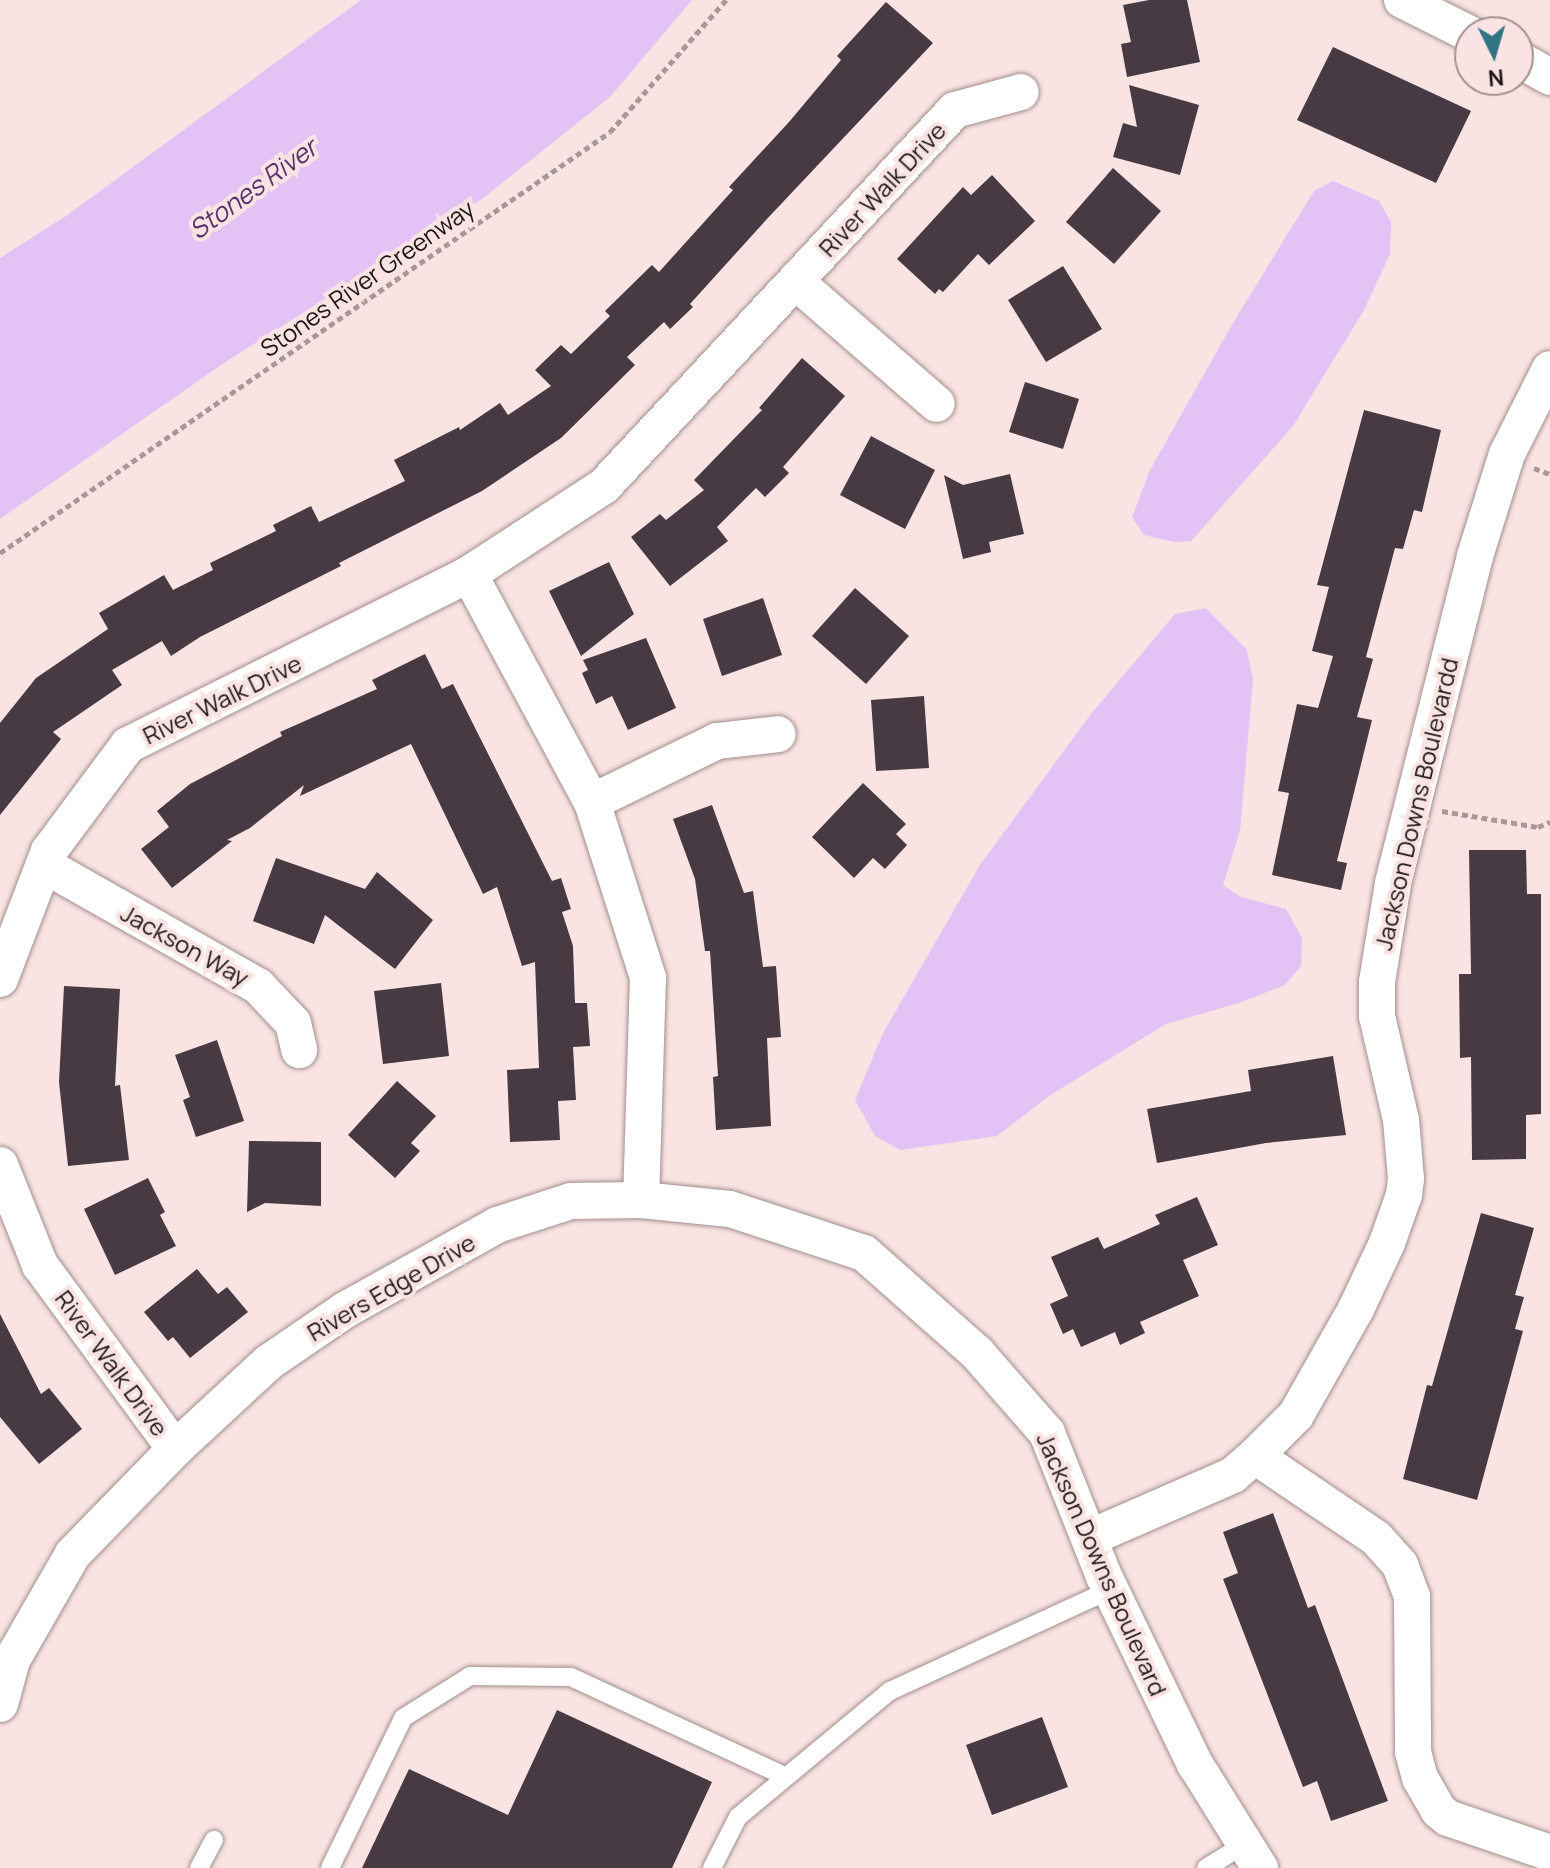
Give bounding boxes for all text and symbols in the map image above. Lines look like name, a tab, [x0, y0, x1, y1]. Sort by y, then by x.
north arrow	[1454, 16, 1534, 96]
text: N	[1487, 62, 1505, 94]
street label: River Walk Drive	[812, 116, 952, 262]
water label: Stones River	[183, 132, 323, 246]
street label: Stones River Greenway	[255, 193, 479, 363]
street label: River Walk Drive	[138, 648, 306, 750]
street label: Jackson Downs Boulevardd	[1368, 655, 1464, 953]
street label: Jackson Way	[116, 898, 254, 992]
street label: Rivers Edge Drive	[302, 1227, 480, 1347]
street label: River Walk Drive	[49, 1285, 175, 1441]
street label: Jackson Downs Boulevard	[1031, 1428, 1173, 1700]

